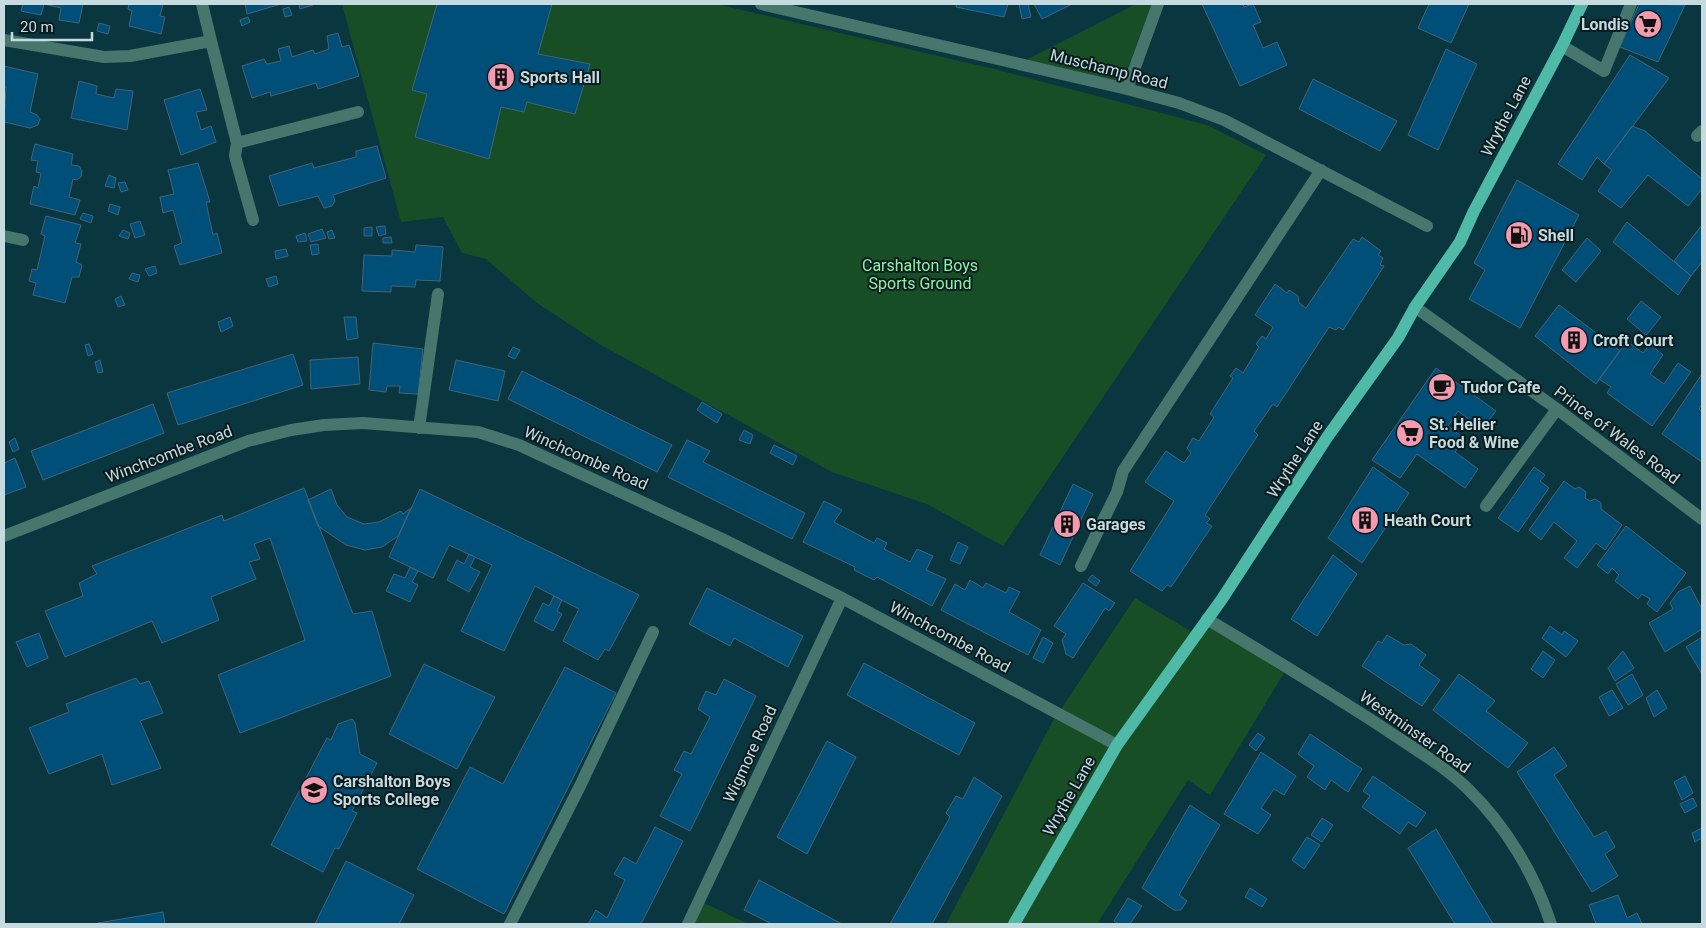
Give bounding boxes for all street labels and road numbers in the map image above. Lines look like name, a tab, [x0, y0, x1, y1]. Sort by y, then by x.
street label: Muschamp Road	[1048, 45, 1170, 93]
street label: Wrythe Lane	[1477, 73, 1535, 159]
street label: Prince of Wales Road	[1551, 382, 1683, 488]
street label: Wrythe Lane	[1263, 417, 1327, 501]
street label: Winchcombe Road	[103, 421, 235, 487]
street label: Winchcombe Road	[521, 422, 651, 494]
street label: Winchcombe Road	[886, 597, 1014, 677]
street label: Westminster Road	[1356, 687, 1474, 777]
street label: Wigmore Road	[719, 703, 781, 805]
street label: Wrythe Lane	[1039, 753, 1099, 839]

